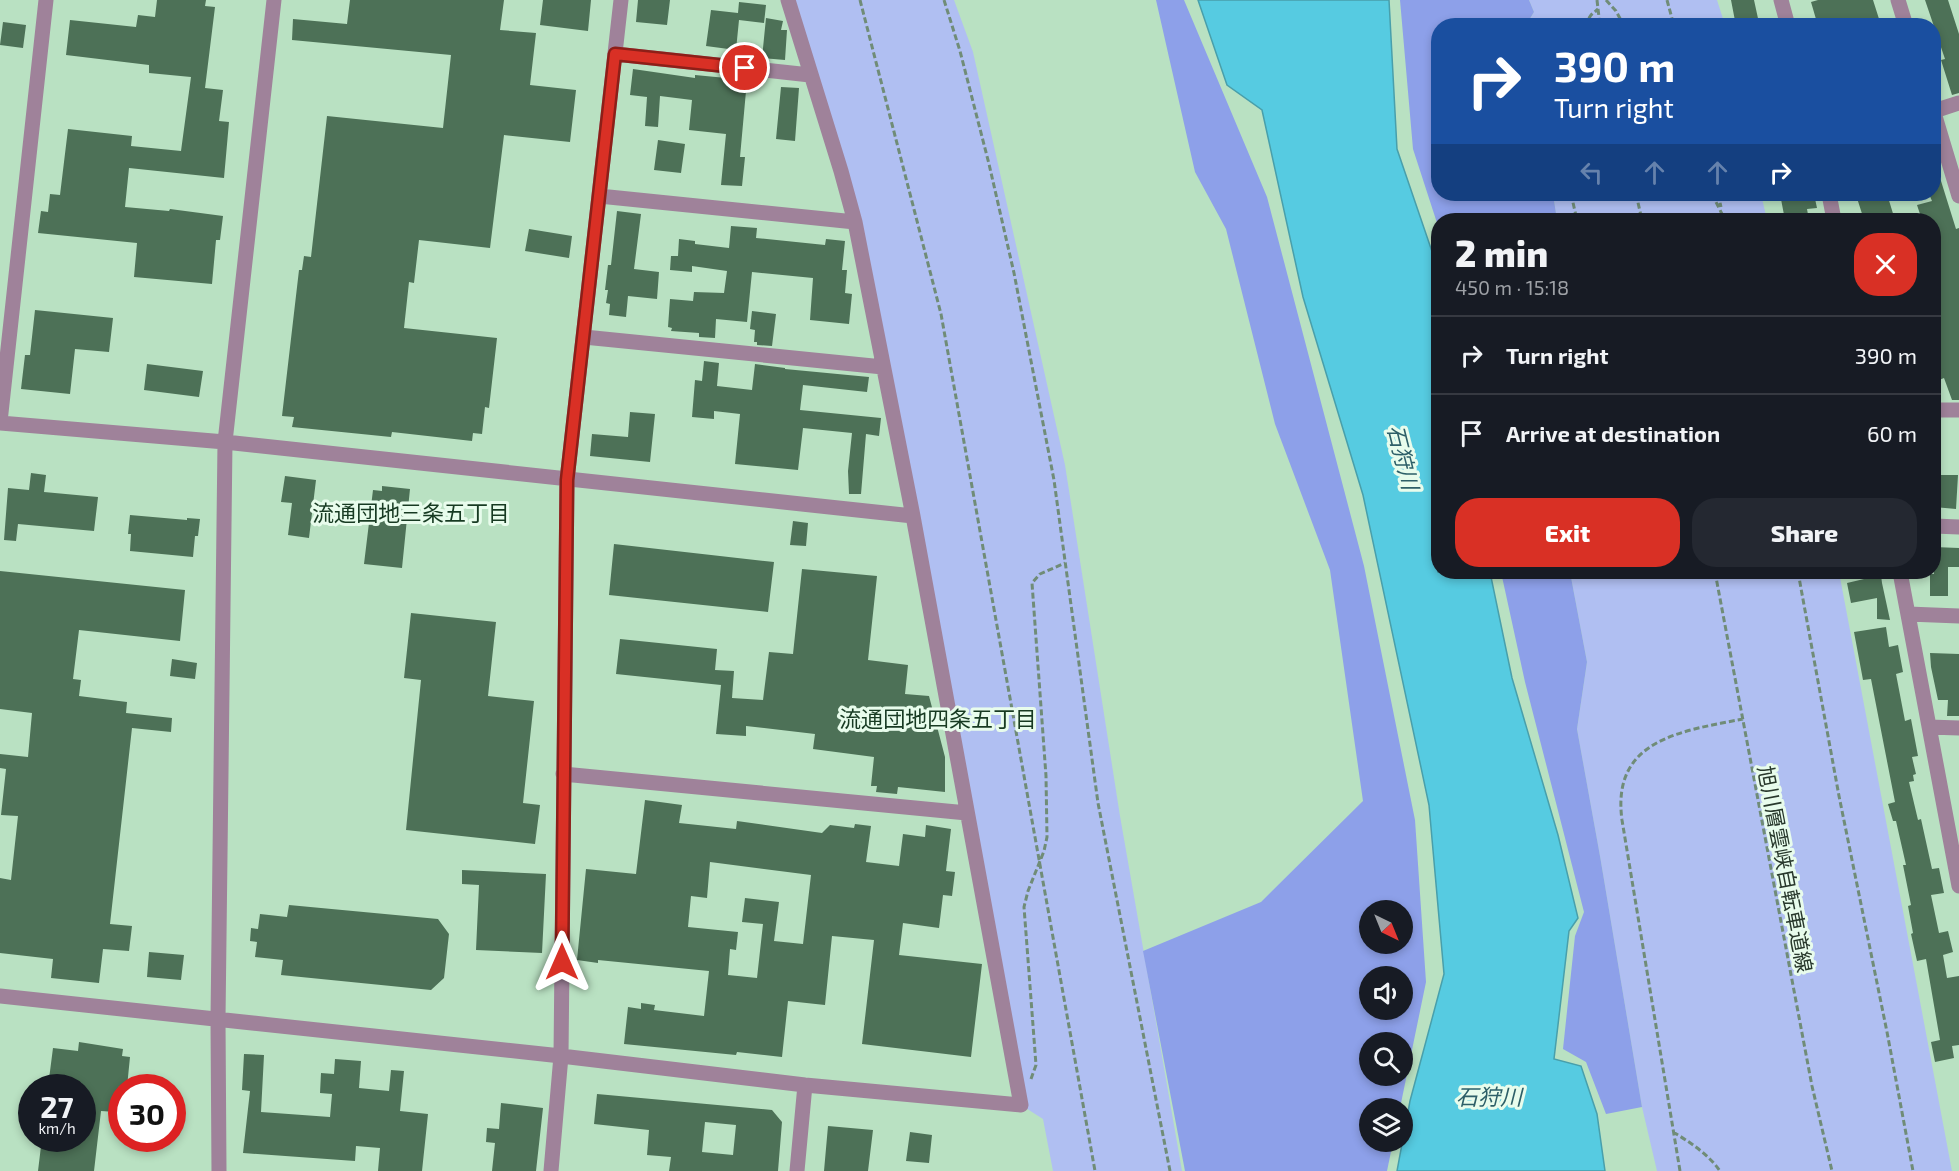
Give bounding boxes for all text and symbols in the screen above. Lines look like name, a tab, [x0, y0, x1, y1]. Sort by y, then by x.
text: 390 m	[1554, 40, 1675, 90]
pin	[719, 42, 770, 93]
icon: right	[1455, 42, 1533, 120]
icon: arrive	[728, 51, 761, 84]
text: Turn right	[1554, 91, 1674, 123]
icon: left	[1575, 156, 1608, 189]
icon: ahead	[1638, 156, 1671, 189]
icon: ahead	[1701, 156, 1734, 189]
icon: right	[1764, 156, 1797, 189]
text: 2 min	[1455, 231, 1548, 274]
button: close	[1854, 233, 1917, 296]
text: 450 m · 15:18	[1455, 275, 1569, 299]
icon: right	[1455, 339, 1488, 372]
text: Turn right	[1506, 342, 1608, 368]
text: 390 m	[1855, 342, 1917, 368]
icon: arrive	[1455, 417, 1488, 450]
text: Arrive at destination	[1506, 420, 1720, 446]
text: 60 m	[1867, 420, 1917, 446]
water label: 石狩川	[1383, 422, 1425, 494]
button: Exit	[1455, 498, 1680, 567]
button: Share	[1692, 498, 1917, 567]
district label: 流通団地三条五丁目	[312, 499, 510, 525]
district label: 流通団地四条五丁目	[839, 705, 1037, 731]
street label: 旭川層雲峡自転車道線	[1754, 764, 1818, 974]
north arrow	[1359, 900, 1413, 954]
map controls	[1359, 900, 1413, 1152]
position arrow	[530, 930, 594, 994]
button: sound	[1359, 966, 1413, 1020]
button: search	[1359, 1032, 1413, 1086]
speed limit sign: 30	[108, 1074, 186, 1152]
water label: 石狩川	[1456, 1083, 1524, 1109]
text: 27	[40, 1088, 74, 1124]
button: layers	[1359, 1098, 1413, 1152]
text: km/h	[38, 1119, 76, 1137]

